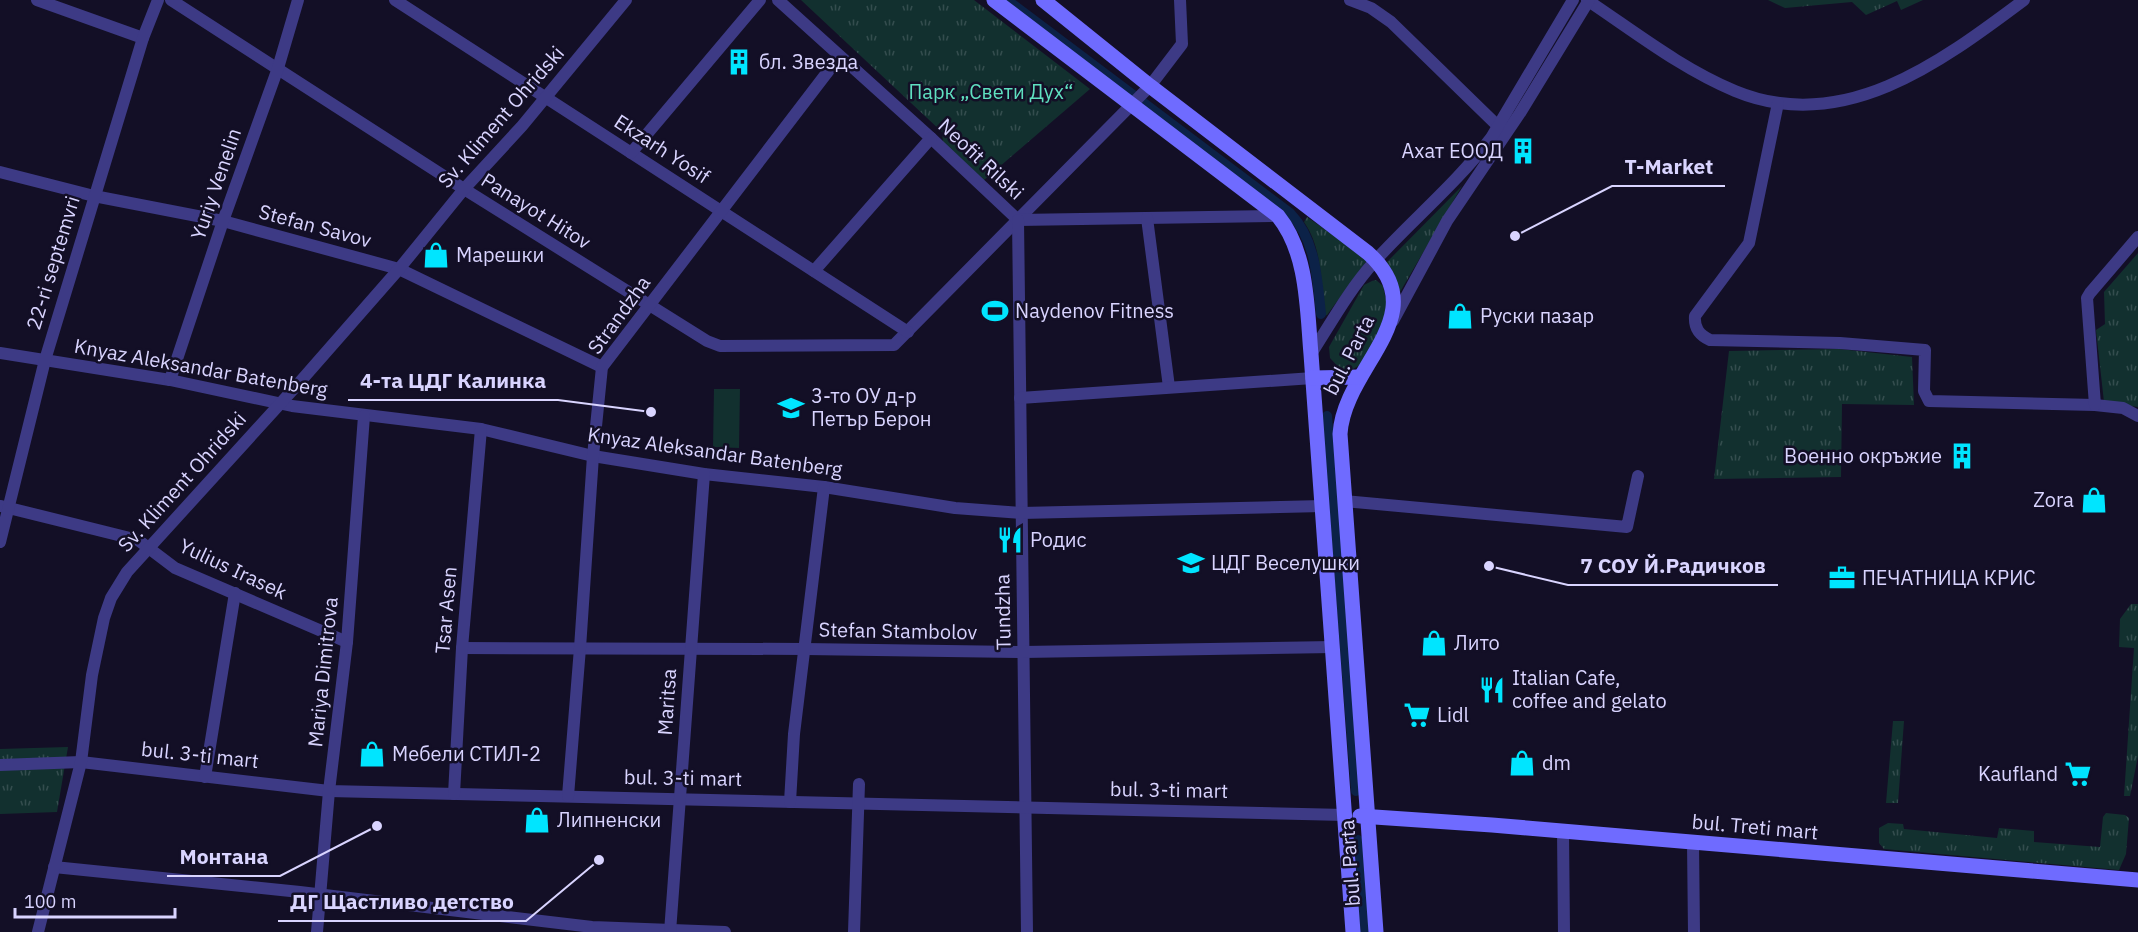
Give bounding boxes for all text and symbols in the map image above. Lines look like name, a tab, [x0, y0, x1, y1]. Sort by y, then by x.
street label: Sv. Kliment Ohridski	[431, 40, 570, 193]
building icon: бл. Звезда	[724, 47, 754, 77]
place label: бл. Звезда	[759, 48, 859, 75]
park label: Парк „Свети Дух“	[908, 78, 1074, 105]
street label: Ekzarh Yosif	[609, 108, 716, 190]
street label: Neofit Rilski	[933, 112, 1030, 205]
street label: Yuriy Venelin	[184, 124, 247, 243]
building icon: Ахат ЕООД	[1508, 136, 1538, 166]
place label: Ахат ЕООД	[1401, 137, 1503, 164]
callout: T-Market	[1612, 147, 1725, 186]
text: T-Market	[1625, 152, 1713, 180]
street label: Panayot Hitov	[476, 166, 596, 255]
street label: 22-ri septemvri	[19, 193, 86, 333]
street label: Stefan Savov	[256, 198, 375, 254]
shop icon: Марешки	[421, 240, 451, 270]
place label: Марешки	[456, 241, 544, 268]
street label: Strandzha	[581, 270, 656, 359]
sports icon: Naydenov Fitness	[980, 296, 1010, 326]
place label: Naydenov Fitness	[1015, 297, 1174, 324]
shop icon: Руски пазар	[1445, 301, 1475, 331]
place label: Руски пазар	[1480, 302, 1594, 329]
street label: bul. Parta	[1317, 310, 1380, 399]
street label: Knyaz Aleksandar Batenberg	[72, 332, 330, 403]
callout: 4-та ЦДГ Калинка	[348, 361, 558, 400]
text: 4-та ЦДГ Калинка	[360, 366, 546, 394]
place label: 3-то ОУ д-р Петър Берон	[811, 382, 932, 432]
school or university icon: 3-то ОУ д-р Петър Берон	[776, 393, 806, 423]
street label: Sv. Kliment Ohridski	[111, 406, 252, 558]
street label: Knyaz Aleksandar Batenberg	[586, 420, 845, 483]
building icon: Военно окръжие	[1947, 441, 1977, 471]
place label: Военно окръжие	[1784, 442, 1942, 469]
shop icon: Zora	[2079, 485, 2109, 515]
place label: Zora	[2033, 486, 2074, 513]
restaurant icon: Родис	[995, 525, 1025, 555]
place label: Родис	[1030, 526, 1087, 553]
street label: Yulius Irasek	[175, 532, 292, 606]
callout: 7 СОУ Й.Радичков	[1568, 546, 1778, 585]
school or university icon: ЦДГ Веселушки	[1176, 548, 1206, 578]
place label: ЦДГ Веселушки	[1211, 549, 1360, 576]
text: 7 СОУ Й.Радичков	[1580, 551, 1766, 579]
office icon: ПЕЧАТНИЦА КРИС	[1827, 563, 1857, 593]
place label: ПЕЧАТНИЦА КРИС	[1862, 564, 2036, 591]
street label: Tsar Asen	[428, 565, 463, 655]
street label: Tundzha	[988, 573, 1017, 650]
street label: Mariya Dimitrova	[301, 595, 344, 748]
street label: Stefan Stambolov	[818, 616, 978, 645]
shop icon: Лито	[1419, 628, 1449, 658]
place label: Лито	[1454, 629, 1500, 656]
place label: Italian Cafe, coffee and gelato	[1512, 664, 1667, 714]
street label: Maritsa	[651, 667, 682, 736]
restaurant icon: Italian Cafe, coffee and gelato	[1477, 675, 1507, 705]
supermarket icon: Lidl	[1402, 700, 1432, 730]
place label: Lidl	[1437, 701, 1469, 728]
street label: bul. 3-ti mart	[140, 735, 260, 774]
shop icon: Мебели СТИЛ-2	[357, 739, 387, 769]
place label: Мебели СТИЛ-2	[392, 740, 541, 767]
shop icon: dm	[1507, 748, 1537, 778]
place label: dm	[1542, 749, 1571, 776]
supermarket icon: Kaufland	[2063, 759, 2093, 789]
place label: Kaufland	[1978, 760, 2058, 787]
street label: bul. 3-ti mart	[624, 763, 742, 792]
street label: bul. 3-ti mart	[1110, 775, 1228, 804]
shop icon: Липненски	[522, 805, 552, 835]
place label: Липненски	[557, 806, 661, 833]
street label: bul. Treti mart	[1691, 808, 1819, 845]
street label: bul. Parta	[1333, 819, 1366, 907]
callout: Монтана	[167, 837, 280, 876]
text: Монтана	[180, 842, 268, 870]
scale bar	[15, 881, 176, 919]
callout: ДГ Щастливо детство	[278, 882, 526, 921]
text: ДГ Щастливо детство	[290, 887, 514, 915]
text: 100 m	[24, 890, 76, 913]

